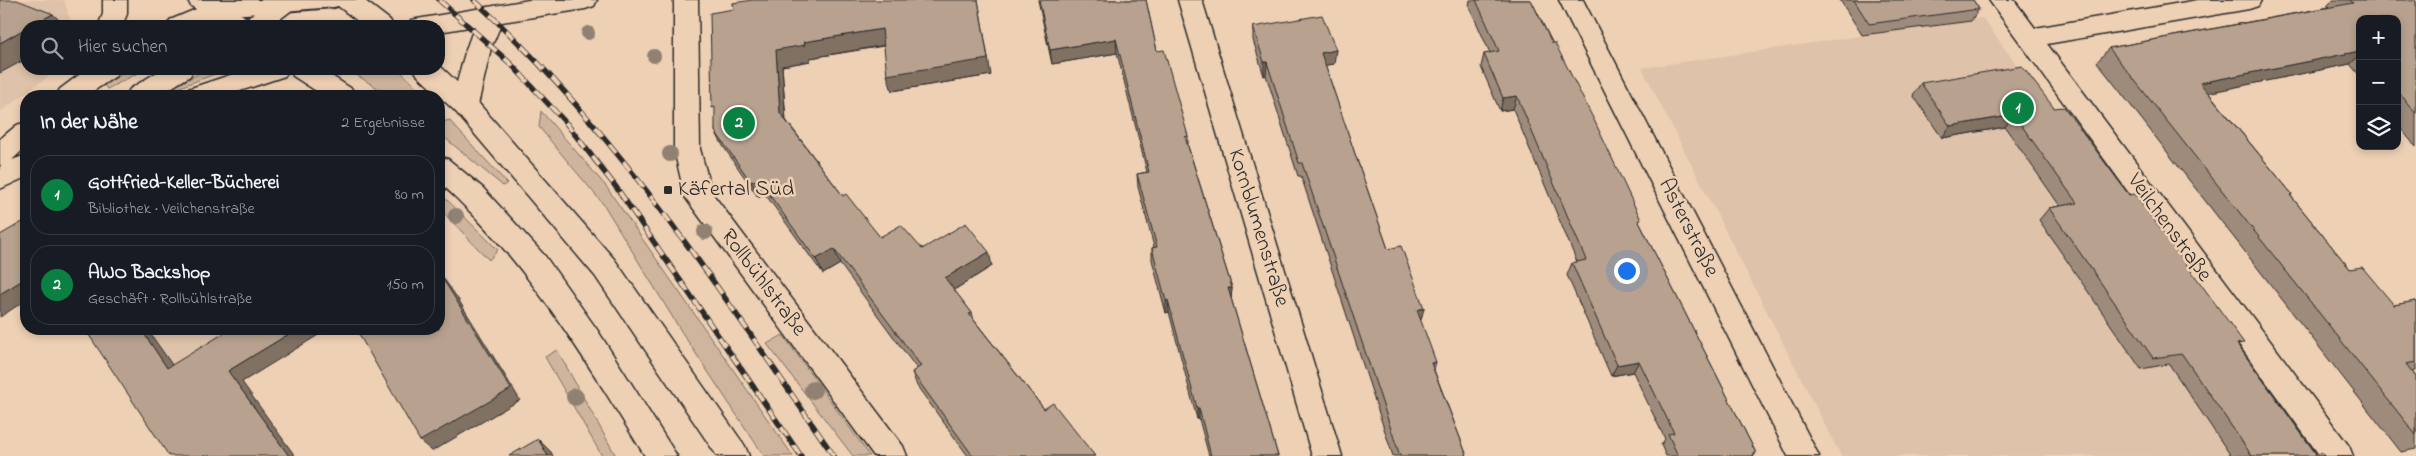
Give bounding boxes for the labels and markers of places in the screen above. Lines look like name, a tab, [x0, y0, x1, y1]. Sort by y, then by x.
pin: 1	[2002, 89, 2034, 127]
pin: 2	[723, 104, 755, 142]
place label: Käfertal Süd	[678, 174, 794, 206]
marker: Käfertal Süd	[662, 184, 674, 196]

